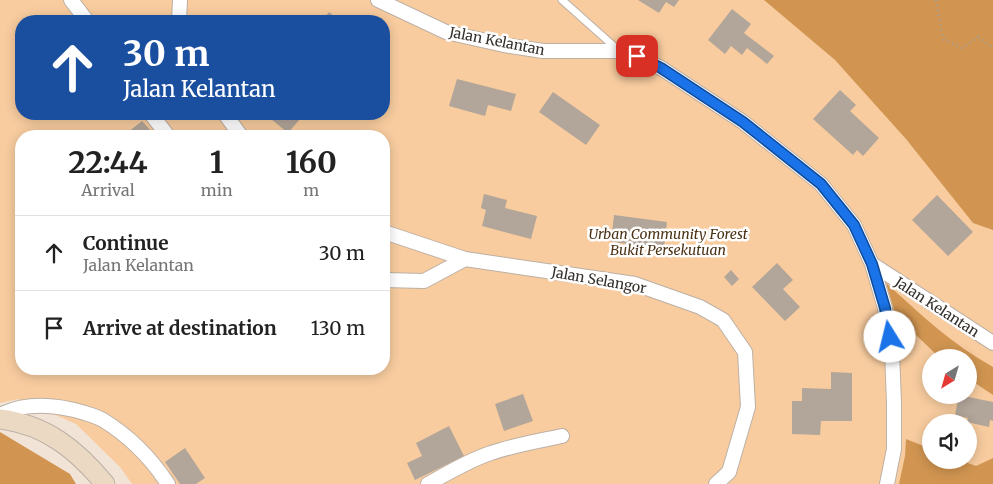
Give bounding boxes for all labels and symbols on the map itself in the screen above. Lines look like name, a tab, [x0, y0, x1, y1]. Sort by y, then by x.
street label: Jalan Kelantan	[447, 23, 546, 59]
pin	[616, 35, 658, 77]
park label: Urban Community Forest Bukit Persekutuan	[588, 225, 748, 259]
street label: Jalan Selangor	[549, 263, 648, 297]
street label: Jalan Kelantan	[891, 272, 983, 341]
position arrow	[863, 310, 915, 362]
north arrow	[922, 349, 978, 404]

